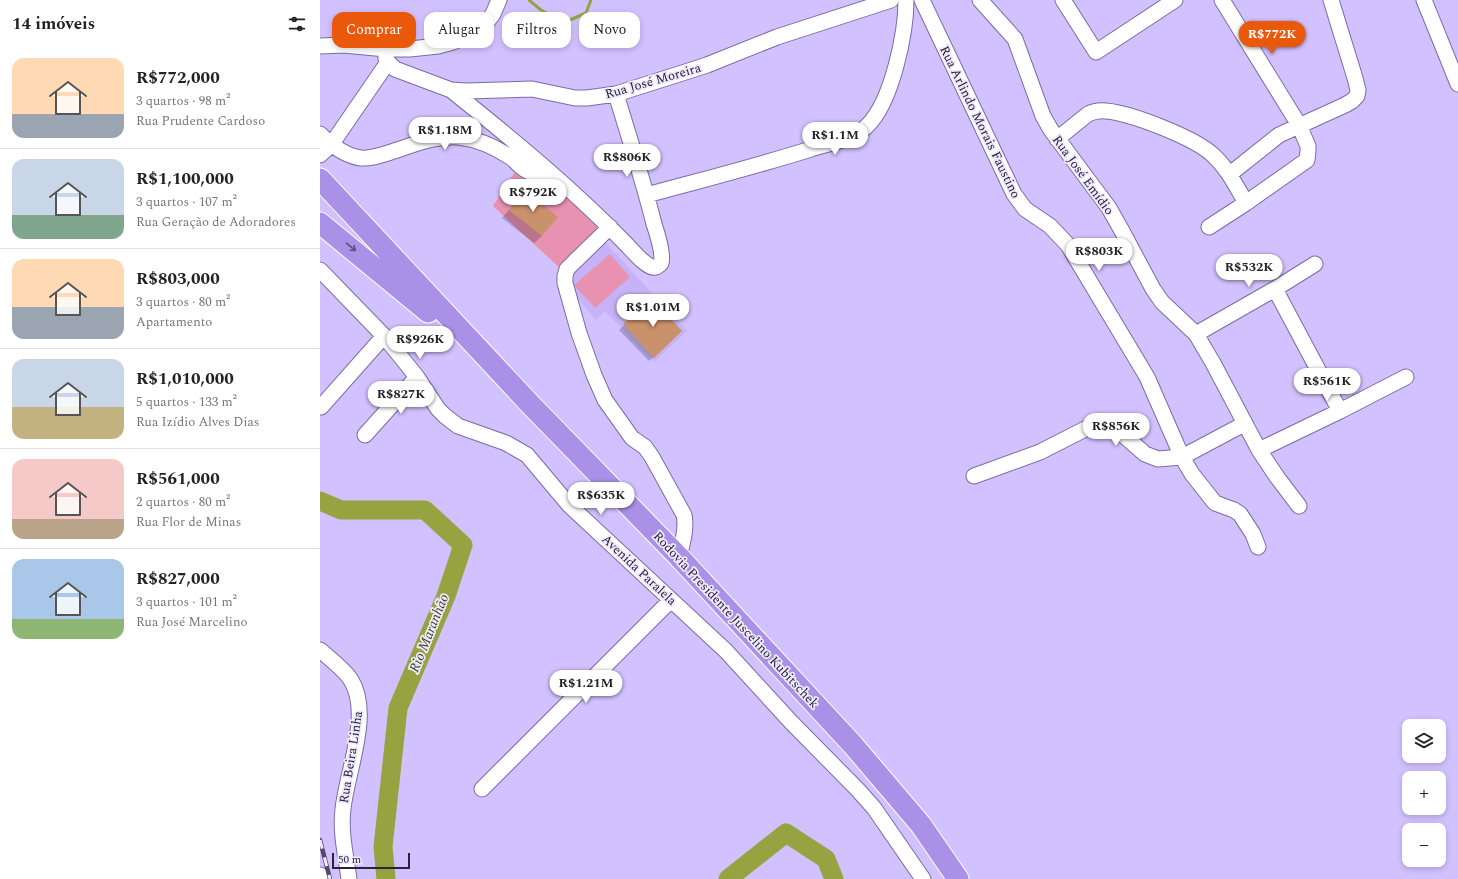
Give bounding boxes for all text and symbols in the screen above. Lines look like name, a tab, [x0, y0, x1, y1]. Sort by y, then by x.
text: 14 imóveis	[12, 11, 95, 37]
chip: Comprar	[332, 12, 416, 48]
chip: Alugar	[424, 12, 494, 48]
chip: Filtros	[502, 12, 571, 48]
chip: Novo	[579, 12, 640, 48]
icon: filters	[286, 13, 308, 35]
pin: R$772K	[1239, 21, 1305, 55]
text: R$772K	[1248, 24, 1296, 44]
street label: Rua Arlindo Morais Faustino	[934, 42, 1026, 202]
street label: Rua José Moreira	[603, 58, 704, 104]
text: R$772,000	[136, 65, 220, 91]
icon: home	[44, 74, 92, 122]
text: 3 quartos · 98 m²	[136, 91, 230, 111]
text: Rua Prudente Cardoso	[136, 111, 265, 131]
pin: R$1.18M	[408, 117, 482, 151]
text: R$1.18M	[417, 120, 473, 140]
pin: R$1.1M	[802, 122, 868, 156]
text: R$1.1M	[811, 125, 859, 145]
street label: Rua José Emídio	[1047, 131, 1119, 219]
pin: R$806K	[594, 144, 660, 178]
text: R$806K	[603, 147, 651, 167]
text: R$1,100,000	[136, 166, 234, 192]
icon: home	[44, 175, 92, 223]
pin: R$792K	[500, 179, 566, 213]
text: R$792K	[509, 182, 557, 202]
text: 3 quartos · 107 m²	[136, 192, 237, 212]
text: Rua Geração de Adoradores	[136, 212, 296, 232]
pin: R$803K	[1066, 238, 1132, 272]
text: R$803K	[1075, 241, 1123, 261]
one-way arrow	[345, 243, 356, 252]
pin: R$532K	[1216, 254, 1282, 288]
text: R$532K	[1225, 257, 1273, 277]
text: R$803,000	[136, 266, 220, 292]
icon: home	[44, 275, 92, 323]
text: 3 quartos · 80 m²	[136, 292, 230, 312]
pin: R$1.01M	[616, 294, 690, 328]
text: R$1.01M	[625, 297, 681, 317]
text: Apartamento	[136, 312, 212, 332]
pin: R$926K	[387, 326, 453, 360]
text: R$926K	[396, 329, 444, 349]
text: R$1,010,000	[136, 366, 234, 392]
pin: R$561K	[1294, 368, 1360, 402]
text: R$561K	[1303, 371, 1351, 391]
icon: home	[44, 375, 92, 423]
pin: R$827K	[368, 381, 434, 415]
text: R$827K	[377, 384, 425, 404]
text: 5 quartos · 133 m²	[136, 392, 237, 412]
text: Rua Izídio Alves Dias	[136, 412, 259, 432]
pin: R$856K	[1083, 413, 1149, 447]
text: R$856K	[1092, 416, 1140, 436]
text: R$561,000	[136, 466, 220, 492]
icon: home	[44, 475, 92, 523]
pin: R$635K	[568, 482, 634, 516]
text: R$635K	[577, 485, 625, 505]
text: 2 quartos · 80 m²	[136, 492, 230, 512]
text: Rua Flor de Minas	[136, 512, 241, 532]
street label: Rodovia Presidente Juscelino Kubitschek	[648, 527, 824, 713]
street label: Avenida Paralela	[597, 530, 682, 611]
text: R$827,000	[136, 566, 220, 592]
icon: home	[44, 575, 92, 623]
water label: Rio Maranhão	[404, 591, 454, 675]
text: 3 quartos · 101 m²	[136, 592, 237, 612]
text: Rua José Marcelino	[136, 612, 247, 632]
pin: R$1.21M	[549, 670, 623, 704]
text: R$1.21M	[558, 673, 614, 693]
street label: Rua Beira Linha	[334, 709, 368, 805]
map controls	[1402, 719, 1446, 867]
button: layers	[1402, 719, 1446, 763]
button: +	[1402, 771, 1446, 815]
button: −	[1402, 823, 1446, 867]
scale bar	[332, 851, 410, 870]
text: 50 m	[338, 851, 361, 868]

